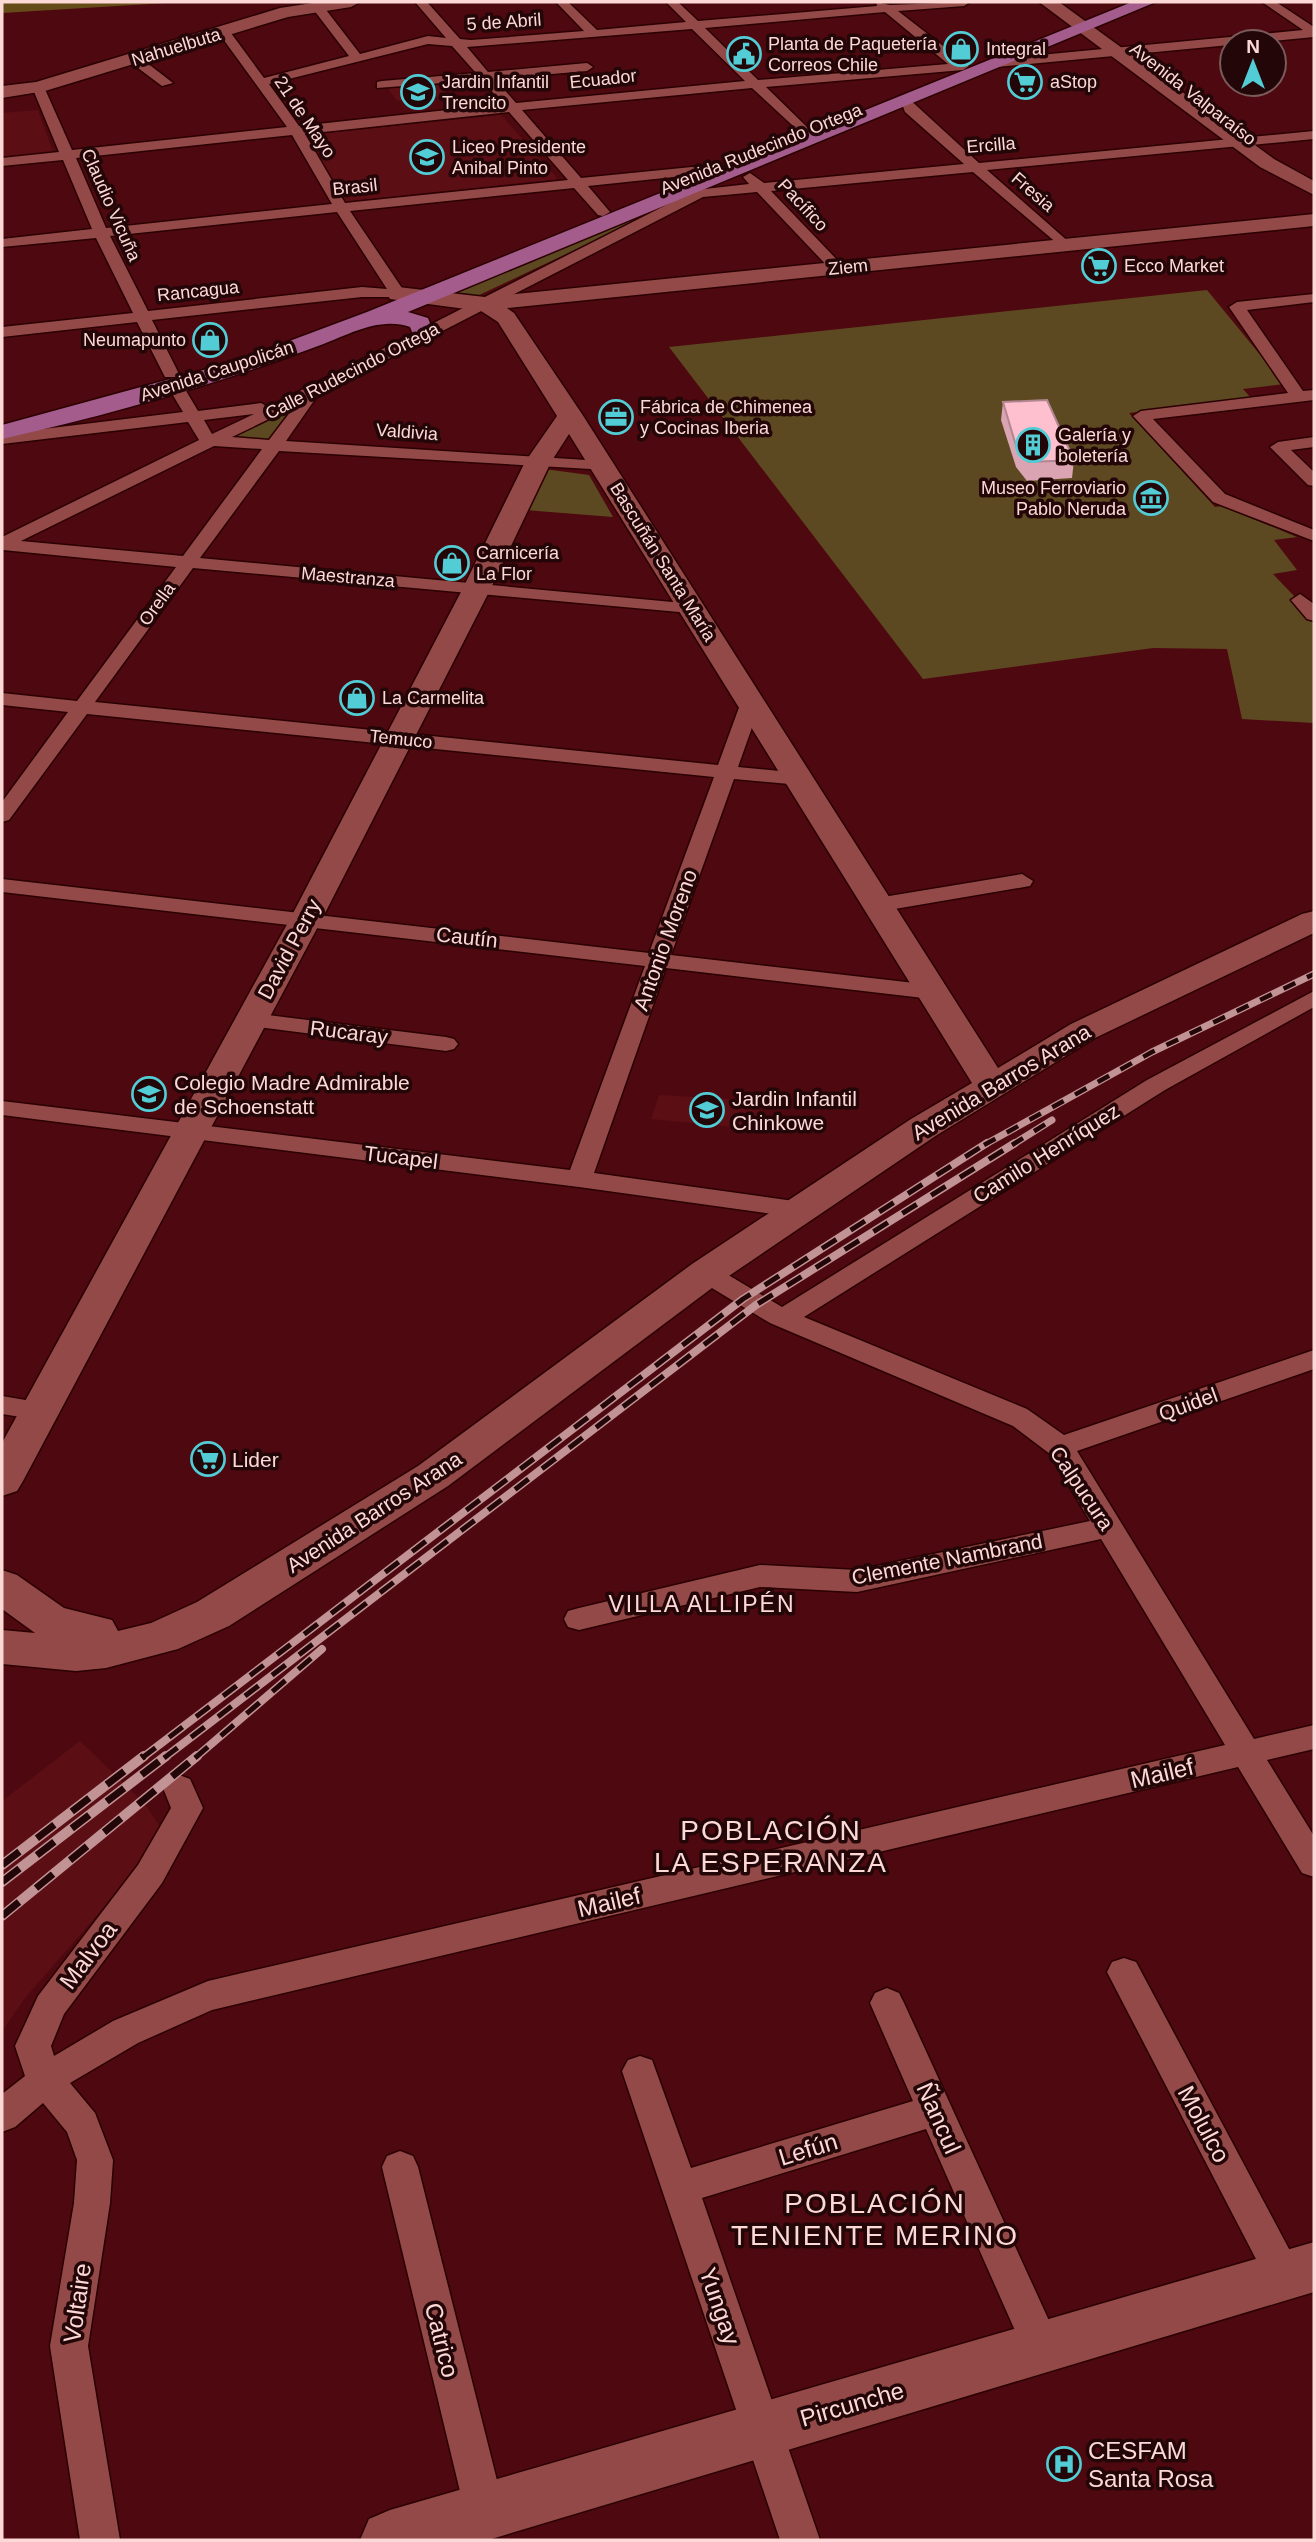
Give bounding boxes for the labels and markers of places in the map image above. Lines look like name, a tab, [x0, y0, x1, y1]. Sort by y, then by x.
shop icon: Integral	[942, 30, 980, 68]
place label: Planta de Paquetería Correos Chile	[768, 34, 938, 75]
public building icon: Planta de Paquetería Correos Chile	[725, 35, 763, 73]
place label: Integral	[986, 39, 1046, 59]
supermarket icon: aStop	[1006, 63, 1044, 101]
place label: Jardin Infantil Trencito	[442, 72, 549, 113]
place label: aStop	[1050, 72, 1097, 92]
school or university icon: Jardin Infantil Trencito	[399, 73, 437, 111]
place label: Liceo Presidente Anibal Pinto	[452, 137, 586, 178]
school or university icon: Liceo Presidente Anibal Pinto	[408, 138, 446, 176]
supermarket icon: Ecco Market	[1080, 247, 1118, 285]
place label: Ecco Market	[1124, 256, 1224, 276]
shop icon: Neumapunto	[191, 321, 229, 359]
place label: Neumapunto	[83, 330, 186, 350]
place label: Fábrica de Chimenea y Cocinas Iberia	[640, 397, 813, 438]
office icon: Fábrica de Chimenea y Cocinas Iberia	[597, 398, 635, 436]
place label: Galería y boletería	[1058, 425, 1131, 466]
building icon: Galería y boletería	[1014, 426, 1052, 464]
place label: Museo Ferroviario Pablo Neruda	[981, 478, 1127, 519]
museum icon: Museo Ferroviario Pablo Neruda	[1132, 479, 1170, 517]
place label: Carnicería La Flor	[476, 543, 560, 584]
shop icon: Carnicería La Flor	[433, 544, 471, 582]
shop icon: La Carmelita	[338, 679, 376, 717]
place label: La Carmelita	[382, 688, 485, 708]
place label: Colegio Madre Admirable de Schoenstatt	[174, 1071, 410, 1118]
school or university icon: Colegio Madre Admirable de Schoenstatt	[130, 1075, 168, 1113]
place label: Jardin Infantil Chinkowe	[732, 1087, 857, 1134]
school or university icon: Jardin Infantil Chinkowe	[688, 1091, 726, 1129]
supermarket icon: Lider	[189, 1440, 227, 1478]
place label: Lider	[232, 1448, 279, 1471]
place label: CESFAM Santa Rosa	[1088, 2437, 1214, 2492]
hospital icon: CESFAM Santa Rosa	[1045, 2445, 1083, 2483]

